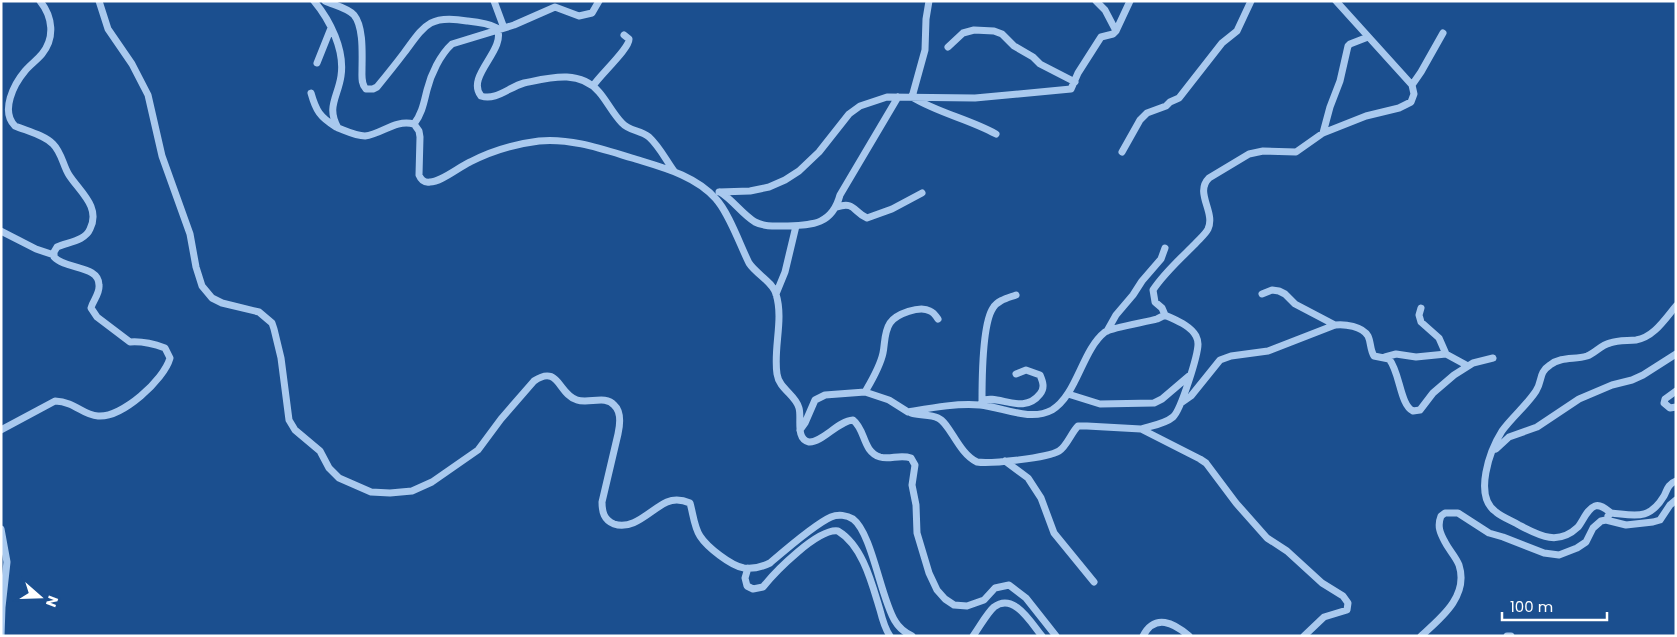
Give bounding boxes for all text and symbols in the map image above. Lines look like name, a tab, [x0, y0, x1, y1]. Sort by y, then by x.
north arrow	[15, 572, 65, 622]
scale bar	[1502, 590, 1607, 622]
text: N	[41, 593, 63, 610]
text: 100 m	[1510, 596, 1553, 617]

